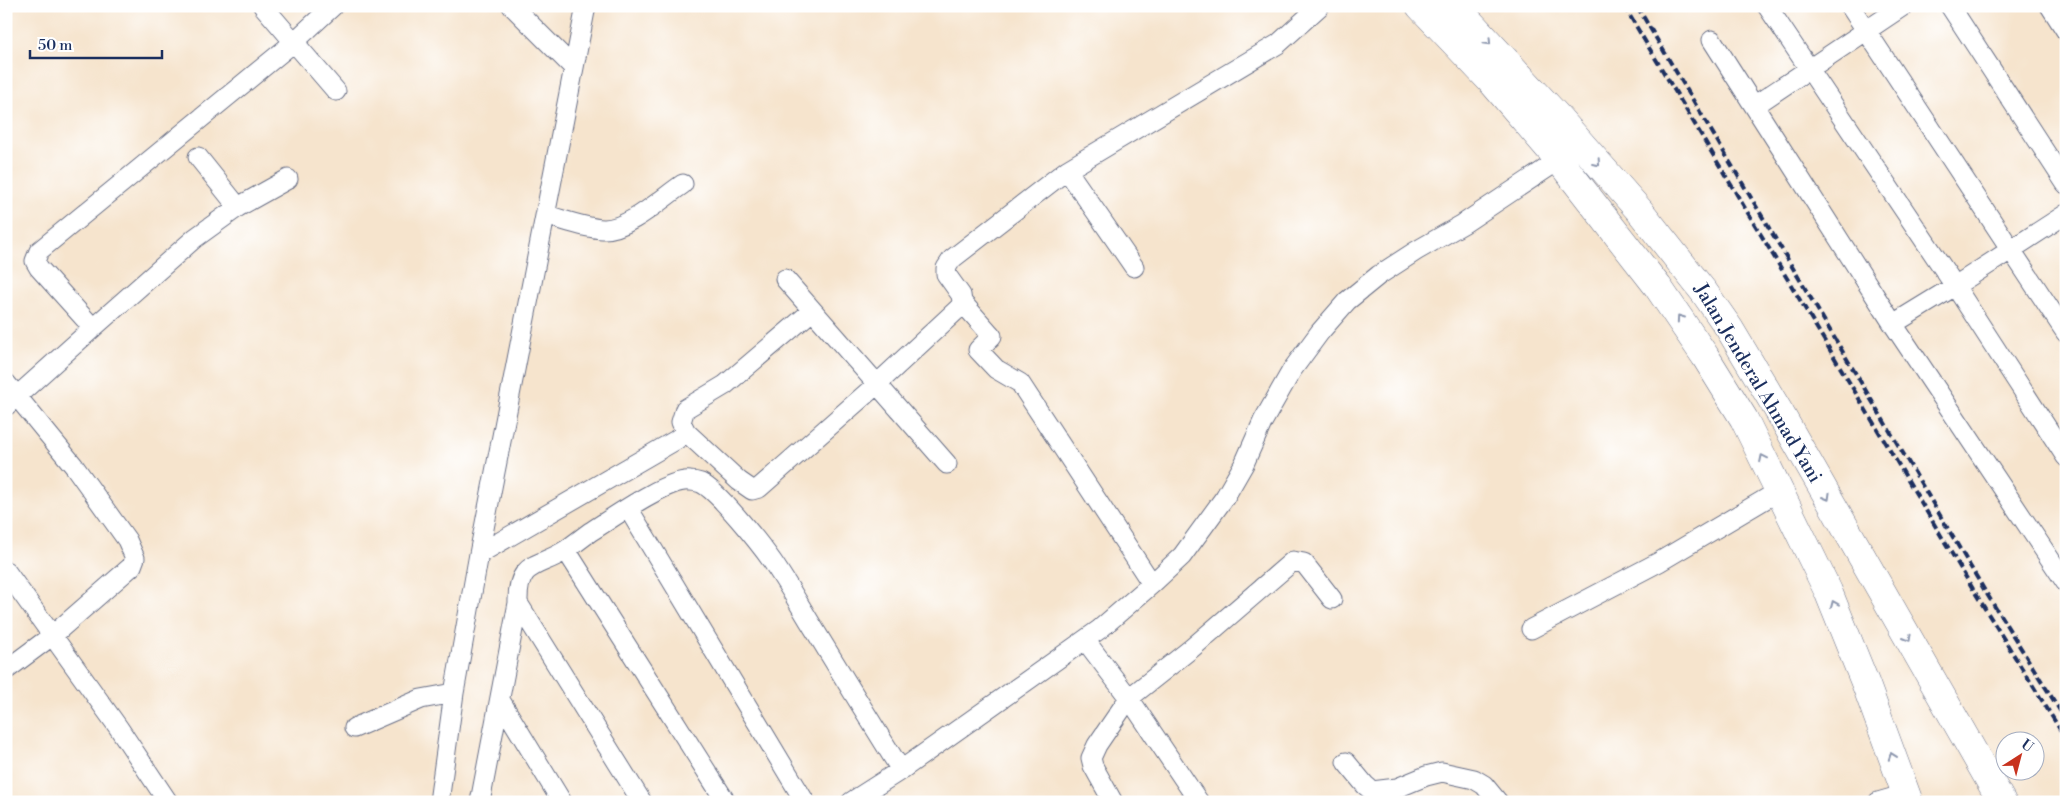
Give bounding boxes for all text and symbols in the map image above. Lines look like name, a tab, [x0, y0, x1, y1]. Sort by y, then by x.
scale bar	[30, 28, 162, 60]
text: 50 m	[38, 36, 72, 55]
one-way arrow	[1482, 37, 1491, 46]
one-way arrow	[1591, 157, 1600, 166]
street label: Jalan Jenderal Ahmad Yani	[1688, 278, 1827, 487]
one-way arrow	[1677, 315, 1686, 324]
one-way arrow	[1759, 454, 1769, 463]
one-way arrow	[1821, 492, 1831, 501]
one-way arrow	[1829, 600, 1840, 609]
one-way arrow	[1902, 633, 1912, 642]
north arrow	[1994, 730, 2044, 780]
text: U	[2017, 736, 2037, 757]
one-way arrow	[1888, 752, 1898, 761]

